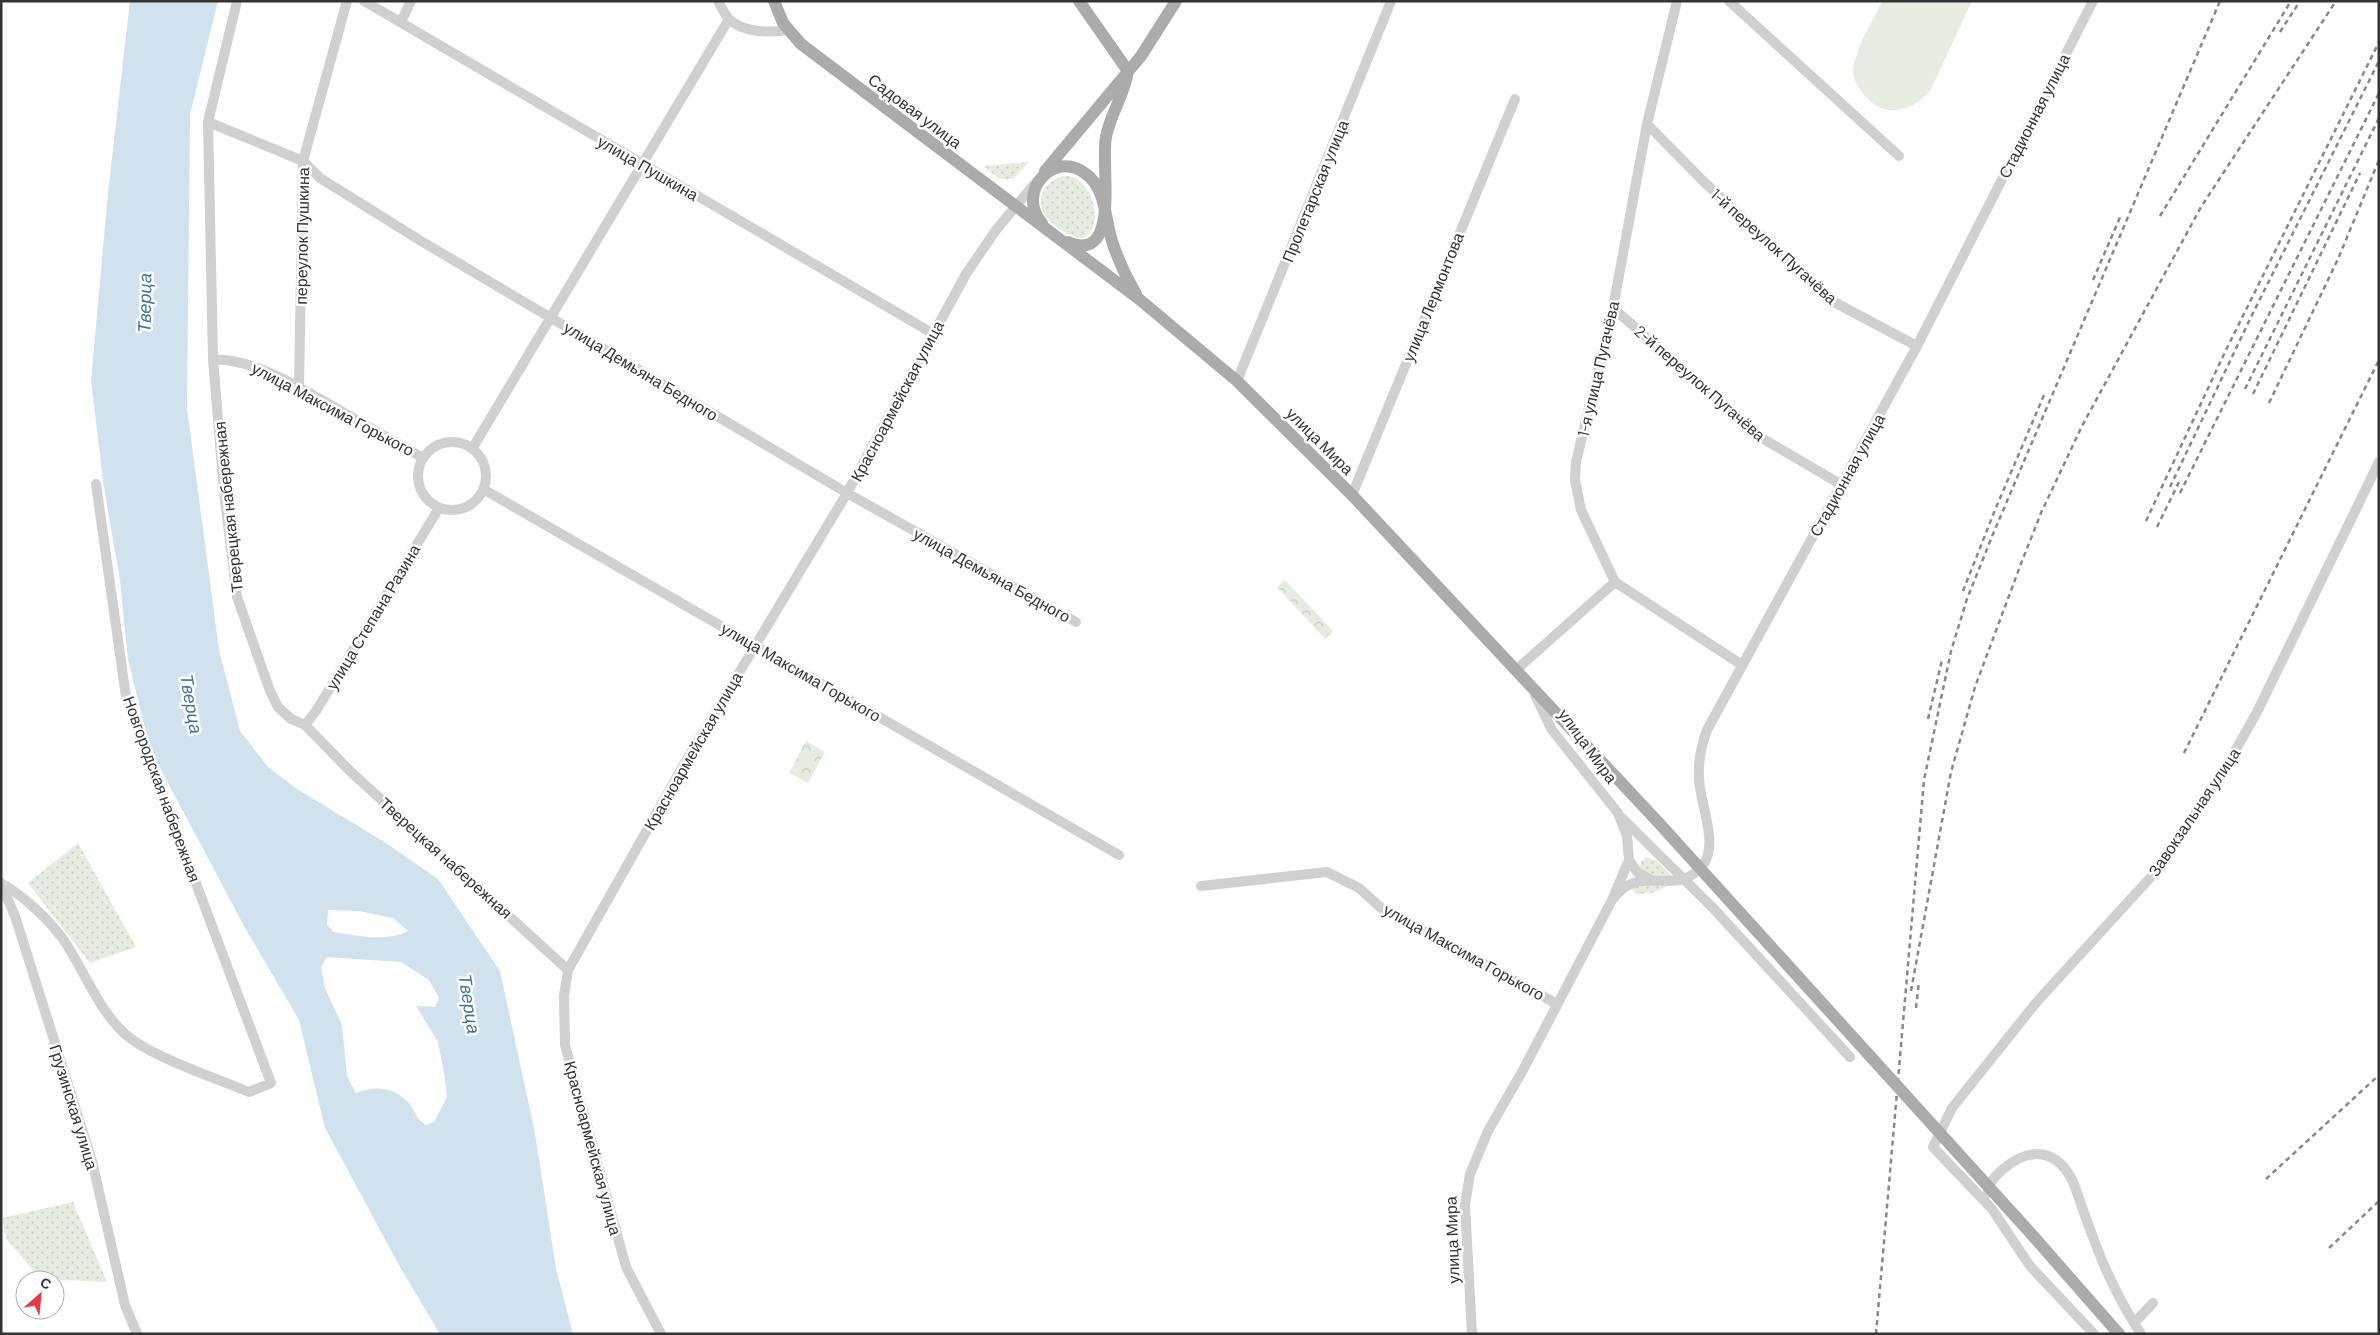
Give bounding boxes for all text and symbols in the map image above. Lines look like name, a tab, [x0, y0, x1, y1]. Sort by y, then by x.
street label: Стадионная улица	[1994, 50, 2073, 181]
street label: Садовая улица	[865, 69, 966, 152]
street label: Пролетарская улица	[1277, 117, 1352, 265]
street label: улица Пушкина	[594, 131, 702, 204]
street label: переулок Пушкина	[291, 167, 312, 305]
street label: 1-й переулок Пугачёва	[1707, 184, 1842, 307]
street label: улица Лермонтова	[1398, 229, 1467, 364]
water label: Тверца	[132, 273, 156, 333]
street label: 1-я улица Пугачёва	[1573, 299, 1622, 439]
street label: улица Демьяна Бедного	[561, 317, 722, 424]
street label: Красноармейская улица	[846, 317, 947, 485]
street label: 2-й переулок Пугачёва	[1631, 321, 1769, 444]
street label: улица Максима Горького	[249, 358, 418, 459]
street label: улица Мира	[1283, 403, 1358, 478]
street label: Стадионная улица	[1805, 410, 1888, 539]
street label: Тверецкая набережная	[209, 421, 246, 593]
street label: улица Демьяна Бедного	[911, 524, 1074, 626]
street label: улица Степана Разина	[322, 541, 424, 693]
street label: улица Максима Горького	[718, 618, 884, 725]
street label: Красноармейская улица	[639, 668, 746, 833]
water label: Тверца	[176, 672, 208, 735]
street label: Новгородская набережная	[120, 693, 205, 884]
street label: улица Мира	[1555, 705, 1622, 787]
street label: Завокзальная улица	[2144, 744, 2244, 879]
street label: Тверецкая набережная	[376, 793, 516, 922]
street label: улица Максима Горького	[1380, 899, 1548, 1004]
water label: Тверца	[454, 973, 486, 1035]
street label: Грузинская улица	[46, 1042, 103, 1172]
street label: Красноармейская улица	[561, 1059, 626, 1237]
street label: улица Мира	[1440, 1196, 1463, 1284]
north arrow	[15, 1270, 65, 1320]
text: С	[38, 1273, 54, 1293]

